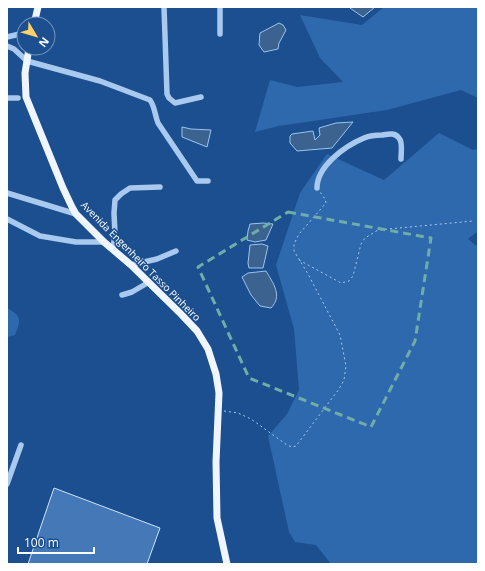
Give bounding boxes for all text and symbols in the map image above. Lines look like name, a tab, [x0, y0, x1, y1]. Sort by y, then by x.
north arrow	[16, 16, 56, 56]
text: N	[36, 34, 53, 51]
street label: Avenida Engenheiro Tasso Pinheiro	[78, 198, 204, 324]
scale bar	[18, 529, 94, 555]
text: 100 m	[24, 534, 59, 551]

